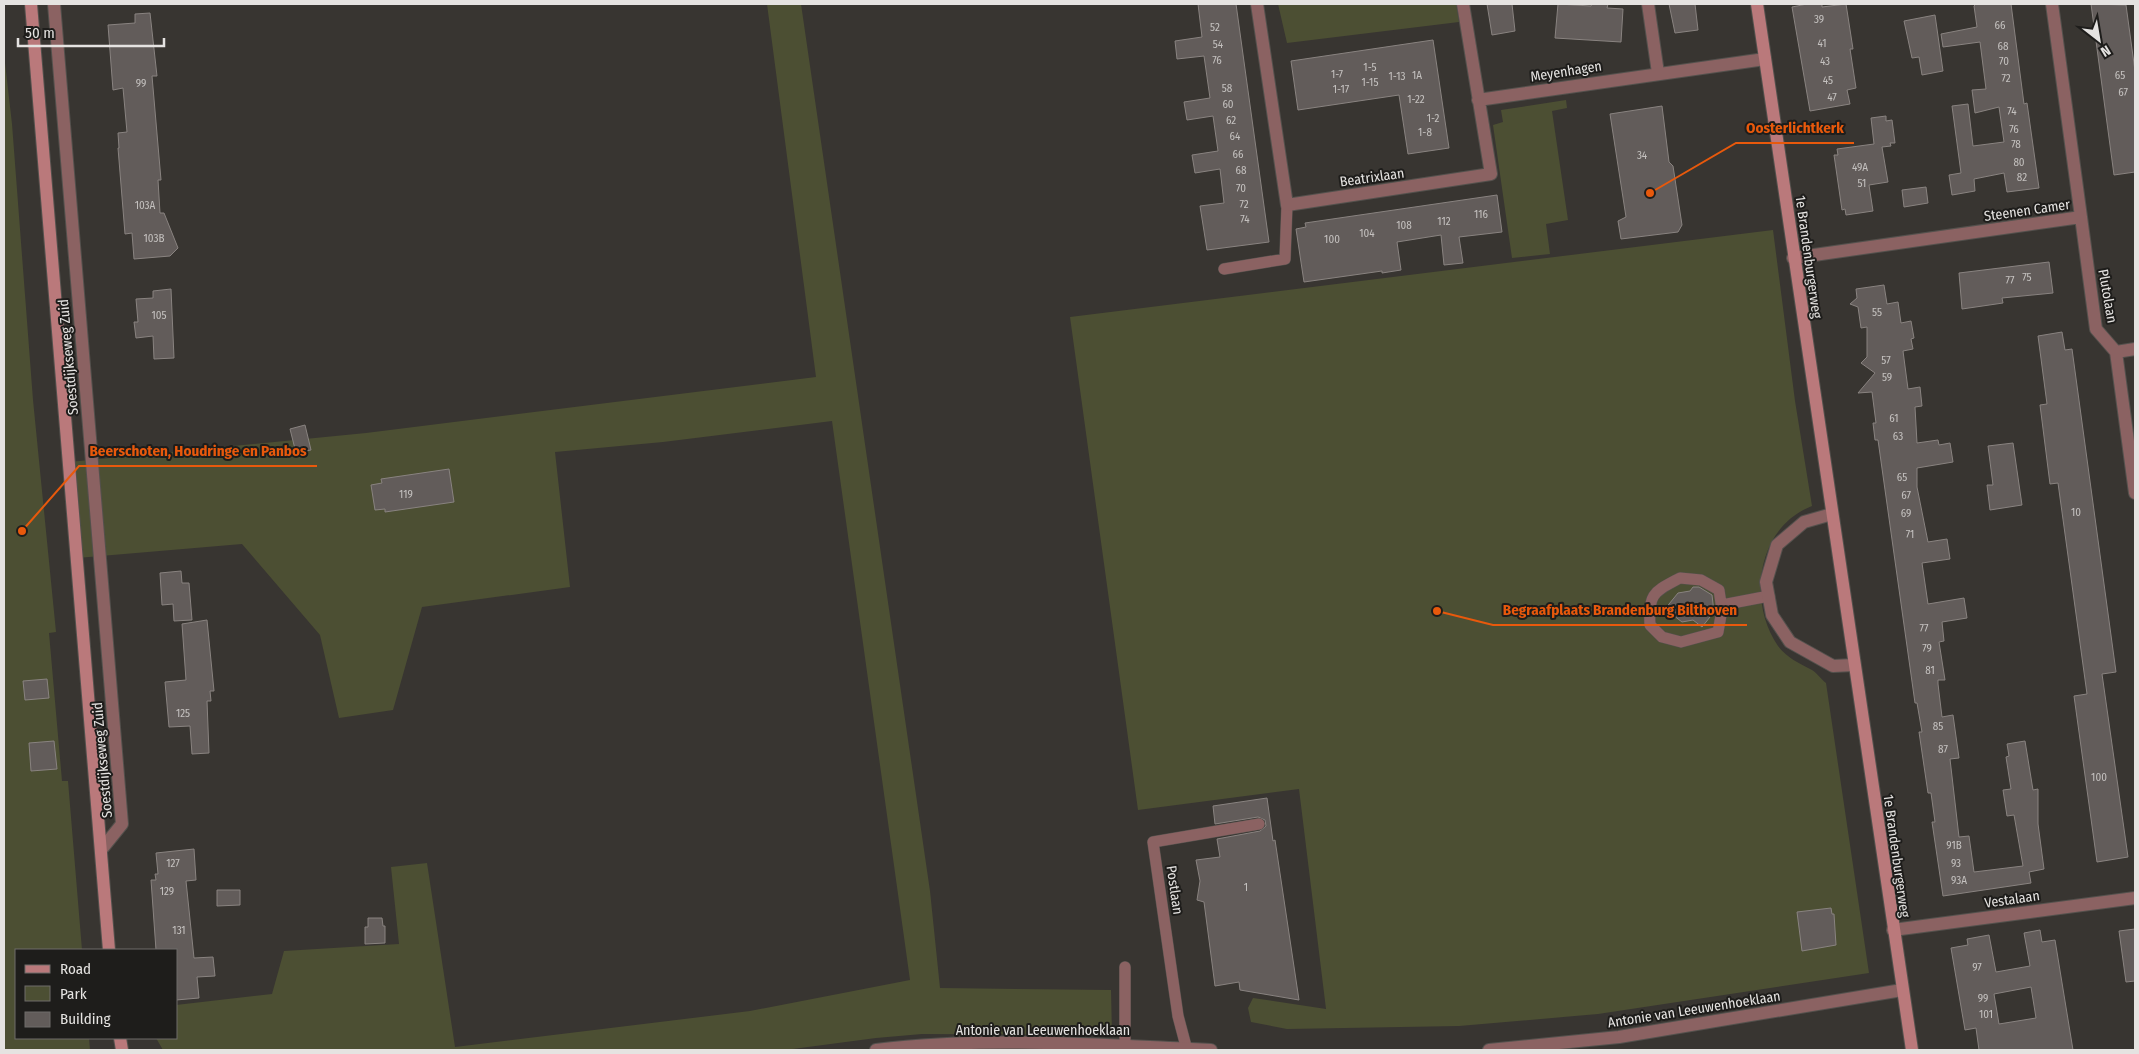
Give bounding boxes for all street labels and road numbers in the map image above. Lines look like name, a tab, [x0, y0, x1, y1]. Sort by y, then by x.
street label: Meyenhagen	[1529, 57, 1603, 86]
street label: Beatrixlaan	[1339, 165, 1405, 190]
street label: 1e Brandenburgerweg	[1791, 194, 1826, 320]
street label: Steenen Camer	[1983, 196, 2071, 225]
street label: Plutolaan	[2094, 268, 2121, 324]
street label: Soestdijkseweg Zuid	[55, 298, 82, 416]
street label: Soestdijkseweg Zuid	[89, 701, 116, 819]
street label: 1e Brandenburgerweg	[1879, 793, 1914, 919]
street label: Postlaan	[1163, 864, 1186, 916]
street label: Vestalaan	[1983, 887, 2041, 912]
street label: Antonie van Leeuwenhoeklaan	[1607, 987, 1782, 1032]
street label: Antonie van Leeuwenhoeklaan	[956, 1022, 1130, 1039]

